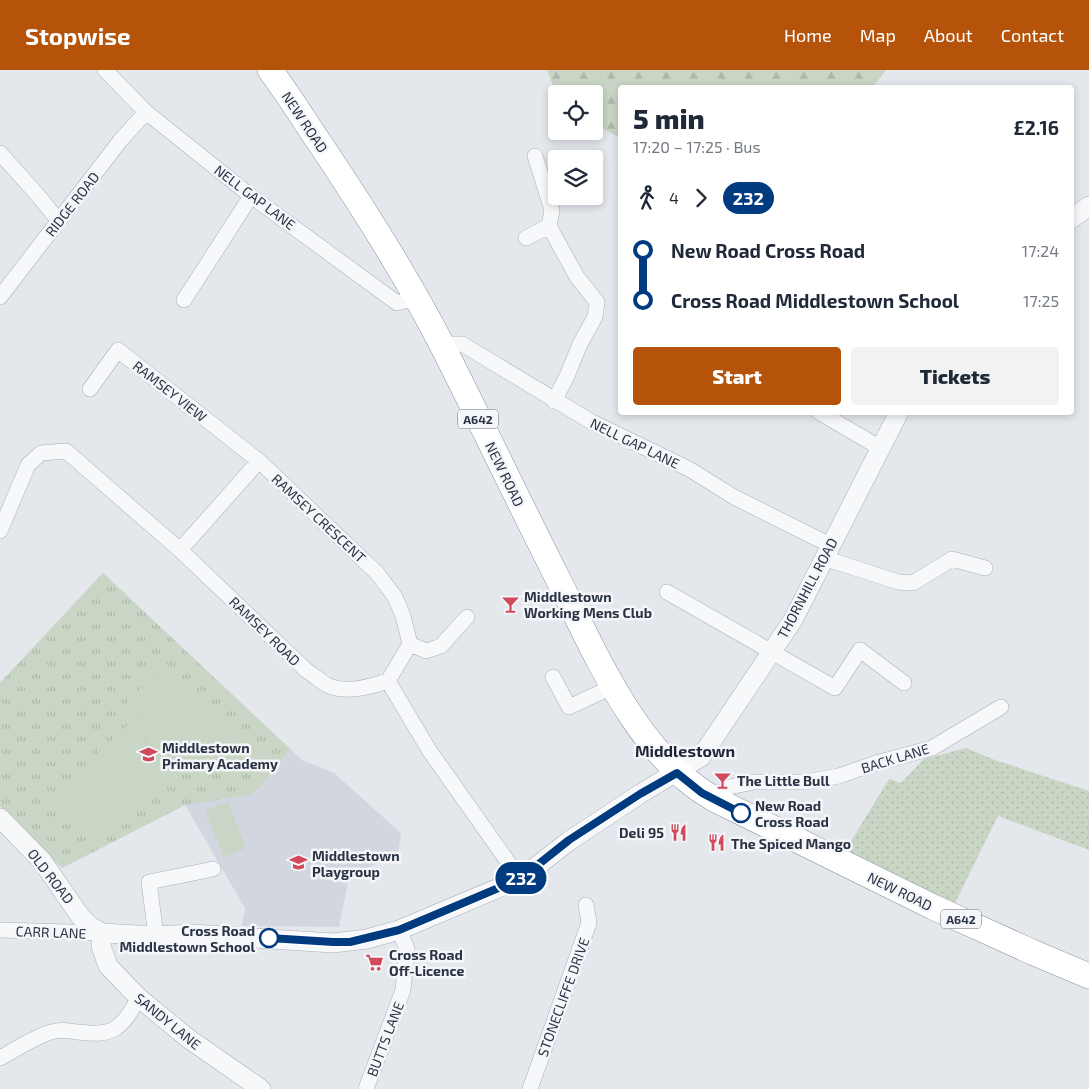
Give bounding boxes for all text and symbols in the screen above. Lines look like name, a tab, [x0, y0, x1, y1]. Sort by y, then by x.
text: Stopwise	[25, 21, 131, 50]
text: Home	[784, 24, 832, 46]
text: Map	[860, 24, 896, 46]
text: About	[924, 24, 973, 46]
text: Contact	[1001, 24, 1064, 46]
map controls	[548, 85, 603, 205]
button: locate	[548, 85, 603, 140]
street label: NEW ROAD	[278, 88, 332, 156]
text: 5 min	[633, 101, 705, 135]
text: £2.16	[1014, 116, 1059, 139]
text: 17:20 – 17:25 · Bus	[633, 137, 761, 156]
button: layers	[548, 150, 603, 205]
street label: NELL GAP LANE	[211, 161, 299, 233]
street label: RIDGE ROAD	[41, 168, 103, 240]
icon: walk	[633, 184, 661, 212]
icon: forward	[687, 184, 715, 212]
text: 232	[733, 187, 764, 209]
text: 4	[669, 188, 679, 207]
text: New Road Cross Road	[671, 239, 865, 262]
text: 17:24	[1022, 241, 1059, 260]
text: Cross Road Middlestown School	[671, 289, 959, 312]
text: 17:25	[1023, 291, 1059, 310]
button: Start	[633, 347, 841, 405]
button: Tickets	[851, 347, 1059, 405]
street label: RAMSEY VIEW	[130, 357, 210, 425]
road number: A642	[458, 409, 498, 428]
street label: NELL GAP LANE	[588, 414, 683, 472]
street label: NEW ROAD	[482, 439, 528, 509]
street label: RAMSEY CRESCENT	[269, 470, 369, 566]
street label: THORNHILL ROAD	[773, 535, 841, 641]
place label: Middlestown Working Mens Club	[524, 588, 652, 621]
street label: RAMSEY ROAD	[226, 593, 304, 669]
bar icon: Middlestown Working Mens Club	[500, 594, 520, 614]
place label: Middlestown Primary Academy	[162, 739, 278, 772]
street label: BACK LANE	[859, 740, 931, 776]
district label: Middlestown	[635, 741, 735, 760]
school or university icon: Middlestown Primary Academy	[138, 745, 158, 765]
bar icon: The Little Bull	[713, 770, 733, 790]
place label: The Little Bull	[737, 772, 830, 789]
place label: New Road Cross Road	[755, 797, 829, 830]
marker: New Road Cross Road	[731, 803, 751, 823]
restaurant icon: Deli 95	[668, 822, 688, 842]
place label: Deli 95	[619, 824, 664, 841]
restaurant icon: The Spiced Mango	[707, 833, 727, 853]
place label: The Spiced Mango	[731, 835, 851, 852]
street label: OLD ROAD	[24, 845, 78, 907]
place label: Middlestown Playgroup	[312, 847, 400, 880]
school or university icon: Middlestown Playgroup	[288, 853, 308, 873]
line badge: 232	[492, 862, 550, 894]
text: 232	[505, 867, 537, 889]
street label: NEW ROAD	[865, 868, 935, 914]
road number: A642	[941, 910, 981, 929]
street label: CARR LANE	[15, 922, 87, 942]
place label: Cross Road Middlestown School	[120, 922, 255, 955]
marker: Cross Road Middlestown School	[259, 928, 279, 948]
street label: STONECLIFFE DRIVE	[534, 935, 593, 1059]
place label: Cross Road Off-Licence	[389, 946, 464, 979]
supermarket icon: Cross Road Off-Licence	[365, 952, 385, 972]
street label: SANDY LANE	[132, 989, 204, 1053]
street label: BUTTS LANE	[363, 999, 407, 1079]

